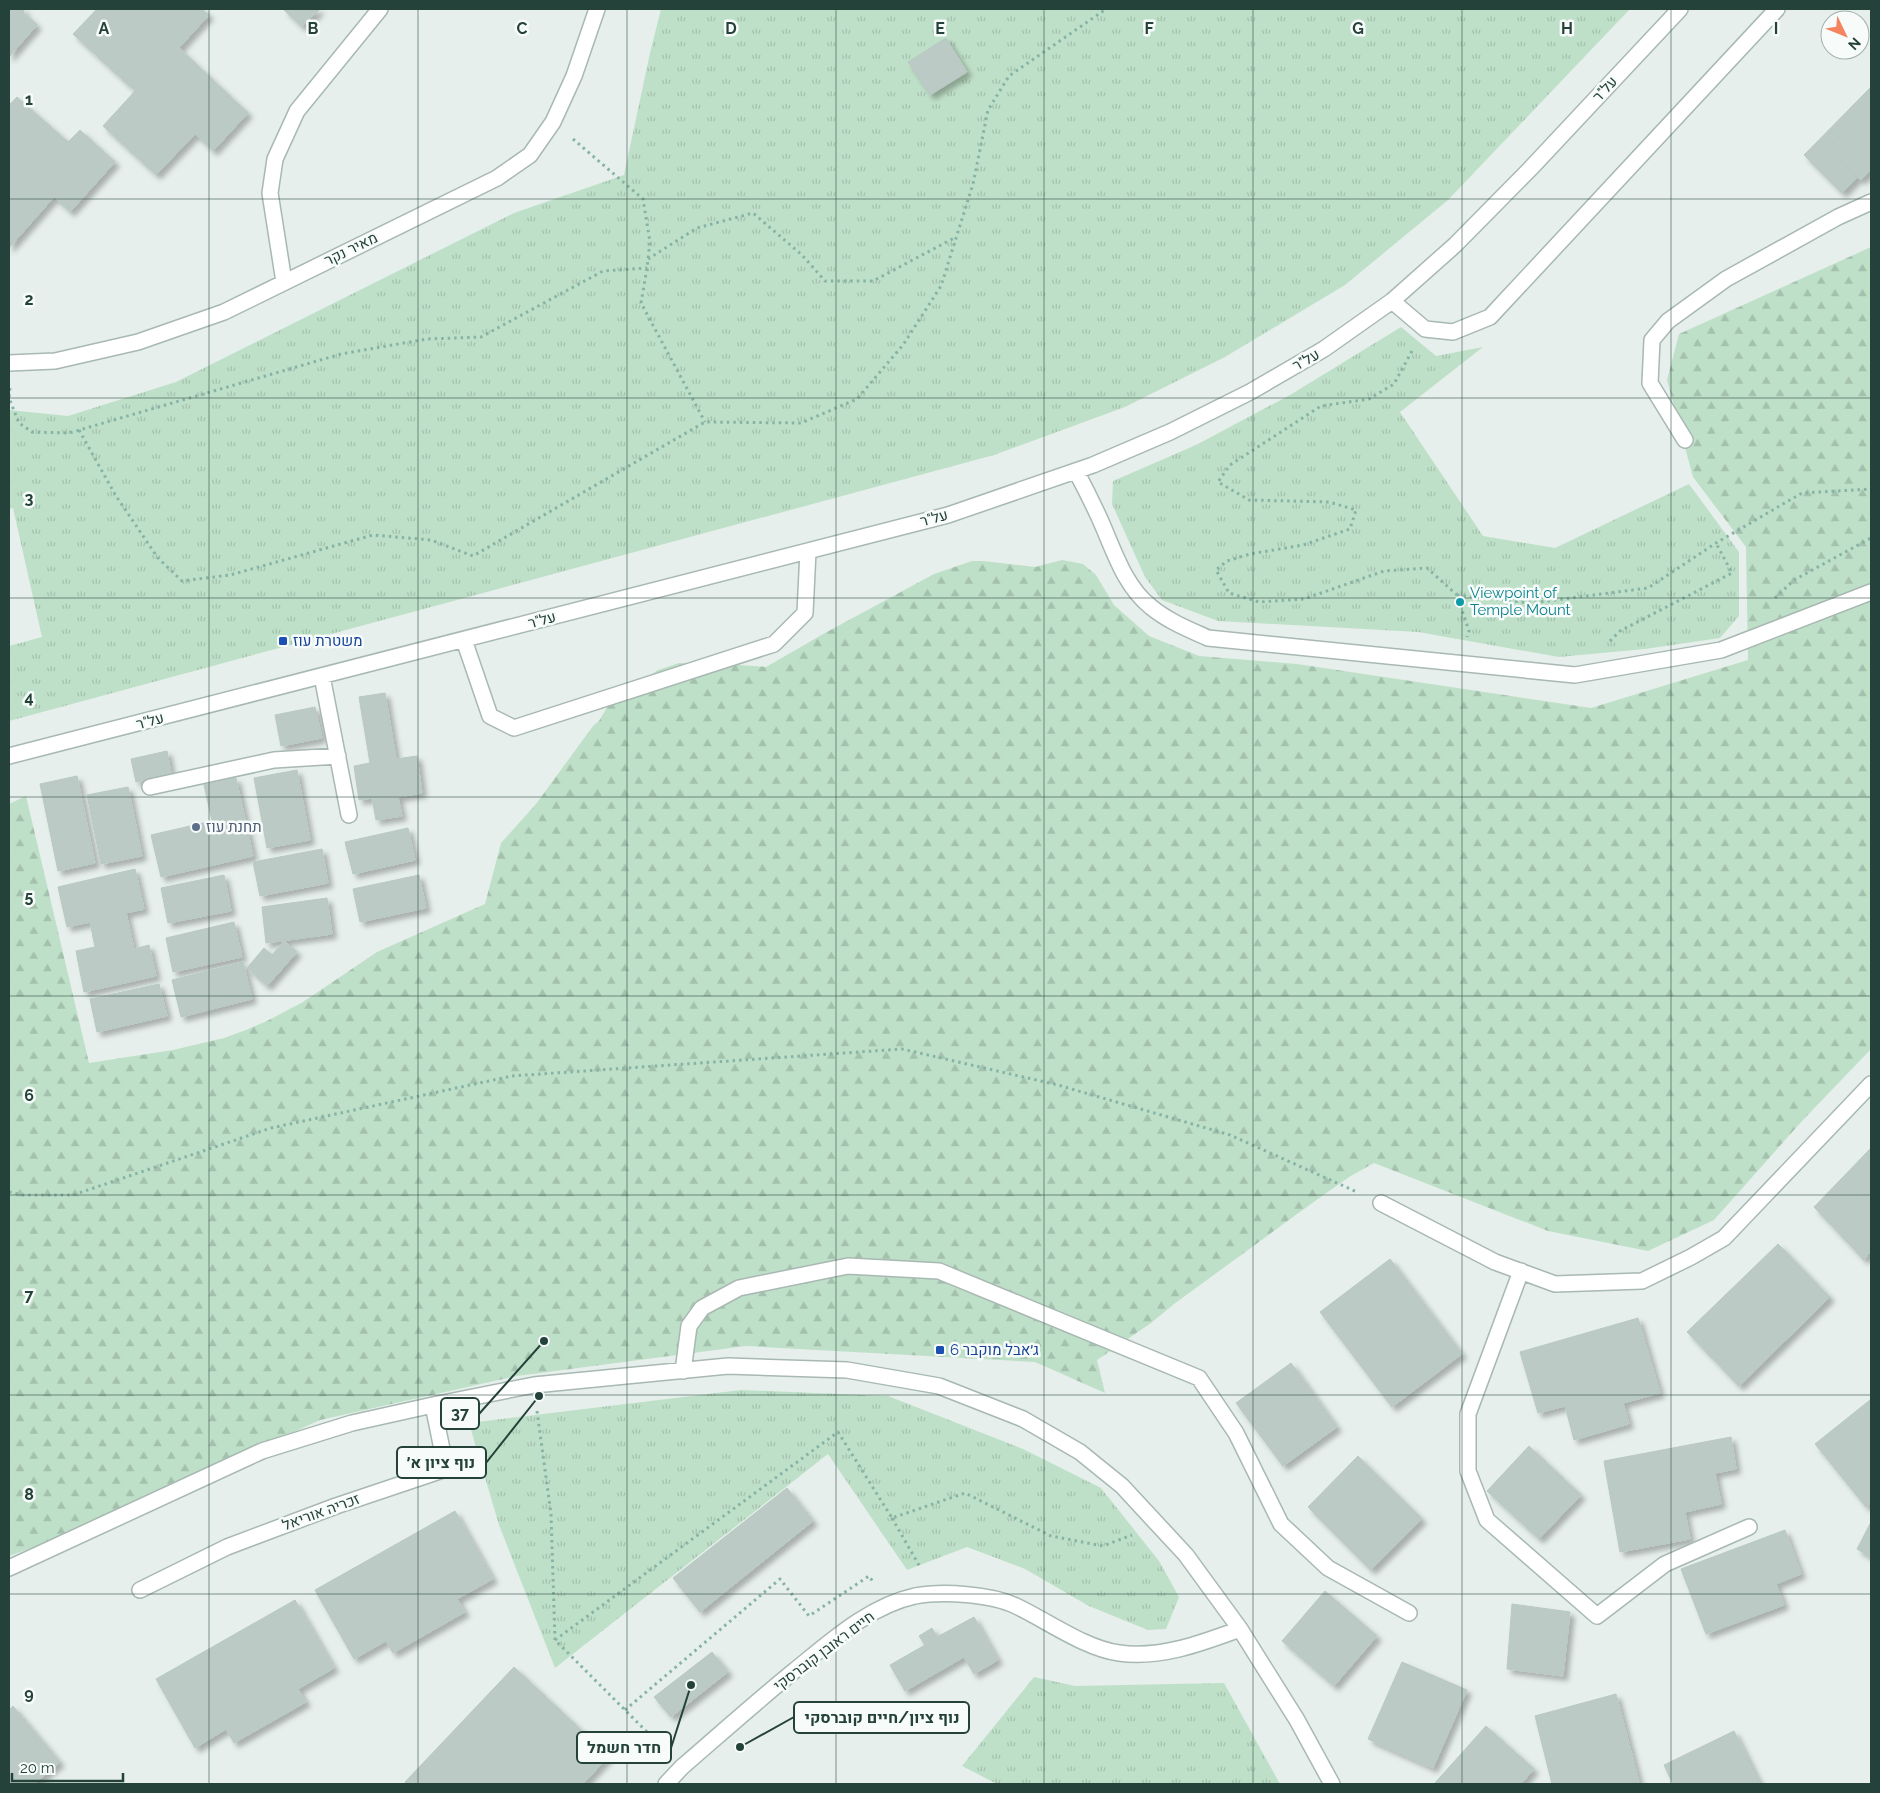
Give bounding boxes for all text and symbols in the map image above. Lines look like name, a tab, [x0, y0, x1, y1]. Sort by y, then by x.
north arrow	[1820, 10, 1870, 60]
text: A	[99, 19, 110, 38]
text: B	[308, 19, 319, 38]
text: C	[517, 19, 528, 38]
text: D	[725, 19, 737, 38]
text: E	[935, 19, 945, 38]
text: F	[1144, 19, 1154, 38]
text: G	[1352, 19, 1364, 38]
text: H	[1561, 19, 1573, 38]
text: I	[1774, 19, 1778, 38]
text: N	[1845, 35, 1864, 53]
street label: על"ר	[1589, 73, 1621, 105]
text: 1	[25, 90, 33, 109]
street label: מאיר נקר	[321, 228, 381, 270]
text: 2	[24, 290, 34, 309]
street label: על"ר	[1289, 345, 1323, 375]
text: 3	[25, 489, 34, 508]
street label: על"ר	[918, 506, 950, 530]
place label: Viewpoint of Temple Mount	[1470, 584, 1571, 619]
marker: Viewpoint of Temple Mount	[1454, 596, 1466, 608]
street label: על"ר	[526, 608, 558, 632]
place label: משטרת עוז	[293, 632, 363, 650]
marker: משטרת עוז	[277, 635, 289, 647]
text: 4	[24, 688, 34, 707]
street label: על"ר	[134, 709, 166, 733]
place label: תחנת עוז	[206, 818, 262, 836]
marker: תחנת עוז	[190, 821, 202, 833]
text: 5	[25, 887, 34, 906]
text: 6	[24, 1086, 34, 1105]
text: 7	[25, 1286, 34, 1305]
place label: ג׳אבל מוקבר 6	[950, 1341, 1039, 1359]
marker: ג׳אבל מוקבר 6	[934, 1344, 946, 1356]
callout: 37	[441, 1398, 479, 1429]
text: 37	[451, 1404, 469, 1423]
callout: נוף ציון א׳	[397, 1447, 486, 1478]
text: נוף ציון א׳	[407, 1453, 475, 1472]
text: 8	[24, 1485, 34, 1504]
street label: זכריה אוריאל	[280, 1490, 362, 1534]
street label: חיים ראובן קוברסקי	[770, 1607, 878, 1695]
text: 9	[24, 1684, 34, 1703]
callout: נוף ציון/חיים קוברסקי	[794, 1702, 969, 1733]
text: נוף ציון/חיים קוברסקי	[804, 1708, 960, 1727]
callout: חדר חשמל	[577, 1732, 671, 1763]
text: חדר חשמל	[587, 1738, 661, 1757]
scale bar	[12, 1750, 124, 1782]
text: 20 m	[20, 1759, 55, 1777]

